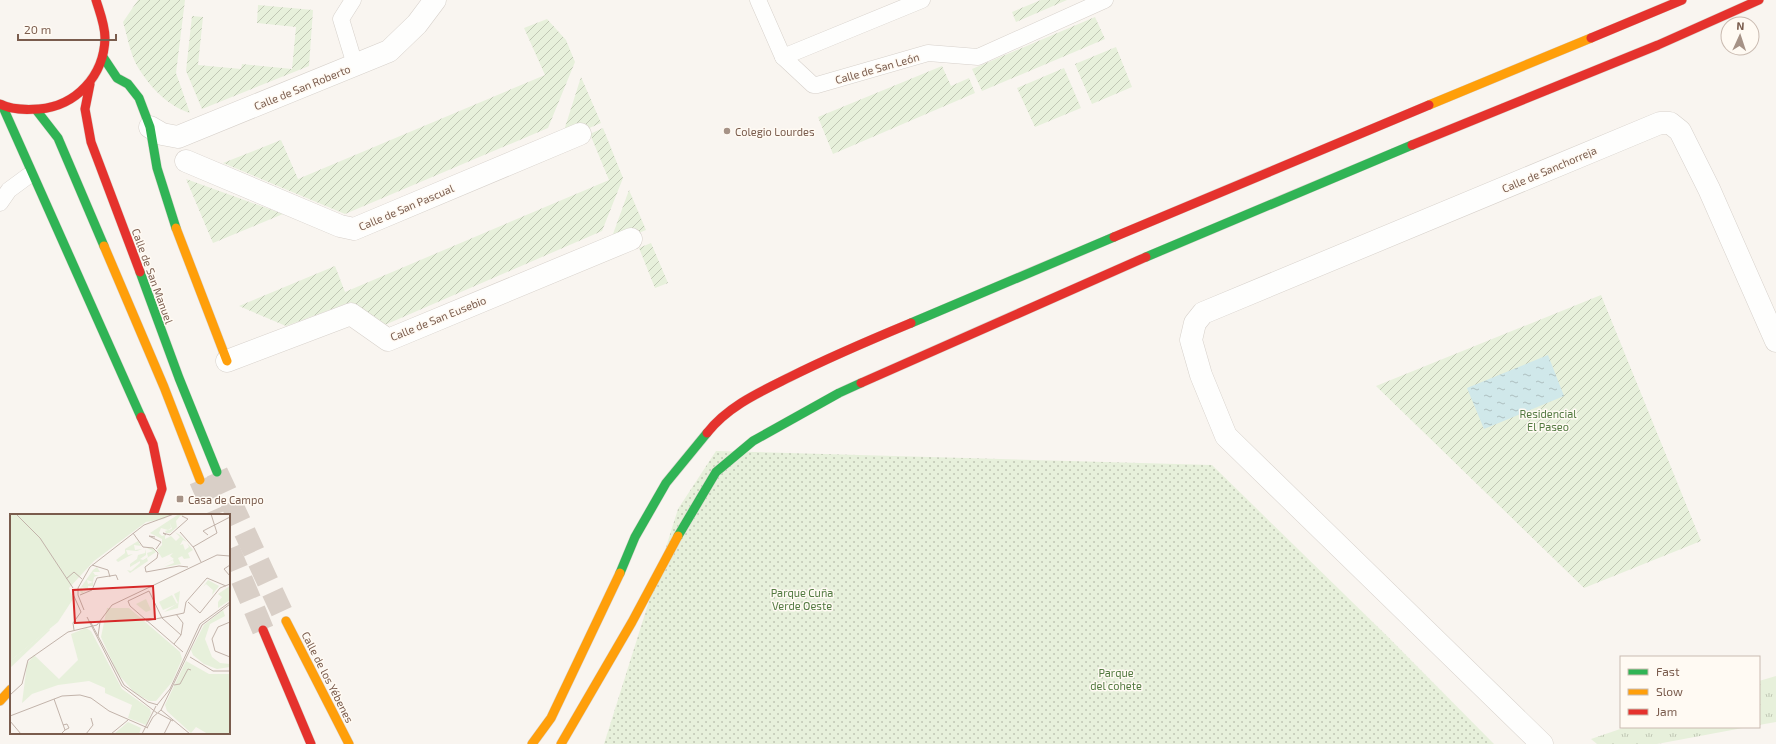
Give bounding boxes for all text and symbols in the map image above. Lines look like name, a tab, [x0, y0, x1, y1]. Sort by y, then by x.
scale bar	[18, 16, 116, 42]
north arrow	[1720, 16, 1760, 56]
text: N	[1736, 19, 1745, 32]
text: 20 m	[24, 22, 51, 36]
street label: Calle de San León	[833, 50, 921, 86]
street label: Calle de San Roberto	[252, 62, 352, 112]
place label: Colegio Lourdes	[735, 125, 815, 138]
marker: Colegio Lourdes	[722, 126, 732, 136]
street label: Calle de Sanchorreja	[1500, 143, 1599, 196]
street label: Calle de San Pascual	[357, 181, 456, 233]
street label: Calle de San Manuel	[130, 227, 177, 326]
street label: Calle de San Eusebio	[388, 293, 488, 343]
park label: Residencial El Paseo	[1520, 407, 1577, 433]
place label: Casa de Campo	[188, 493, 264, 506]
marker: Casa de Campo	[175, 494, 185, 504]
inset map	[10, 514, 230, 734]
park label: Parque Cuña Verde Oeste	[771, 586, 833, 612]
street label: Calle de los Yébenes	[299, 629, 357, 725]
legend	[1620, 656, 1760, 728]
text: Fast	[1656, 664, 1680, 678]
park label: Parque del cohete	[1090, 666, 1142, 692]
text: Slow	[1656, 684, 1683, 698]
text: Jam	[1656, 704, 1677, 718]

